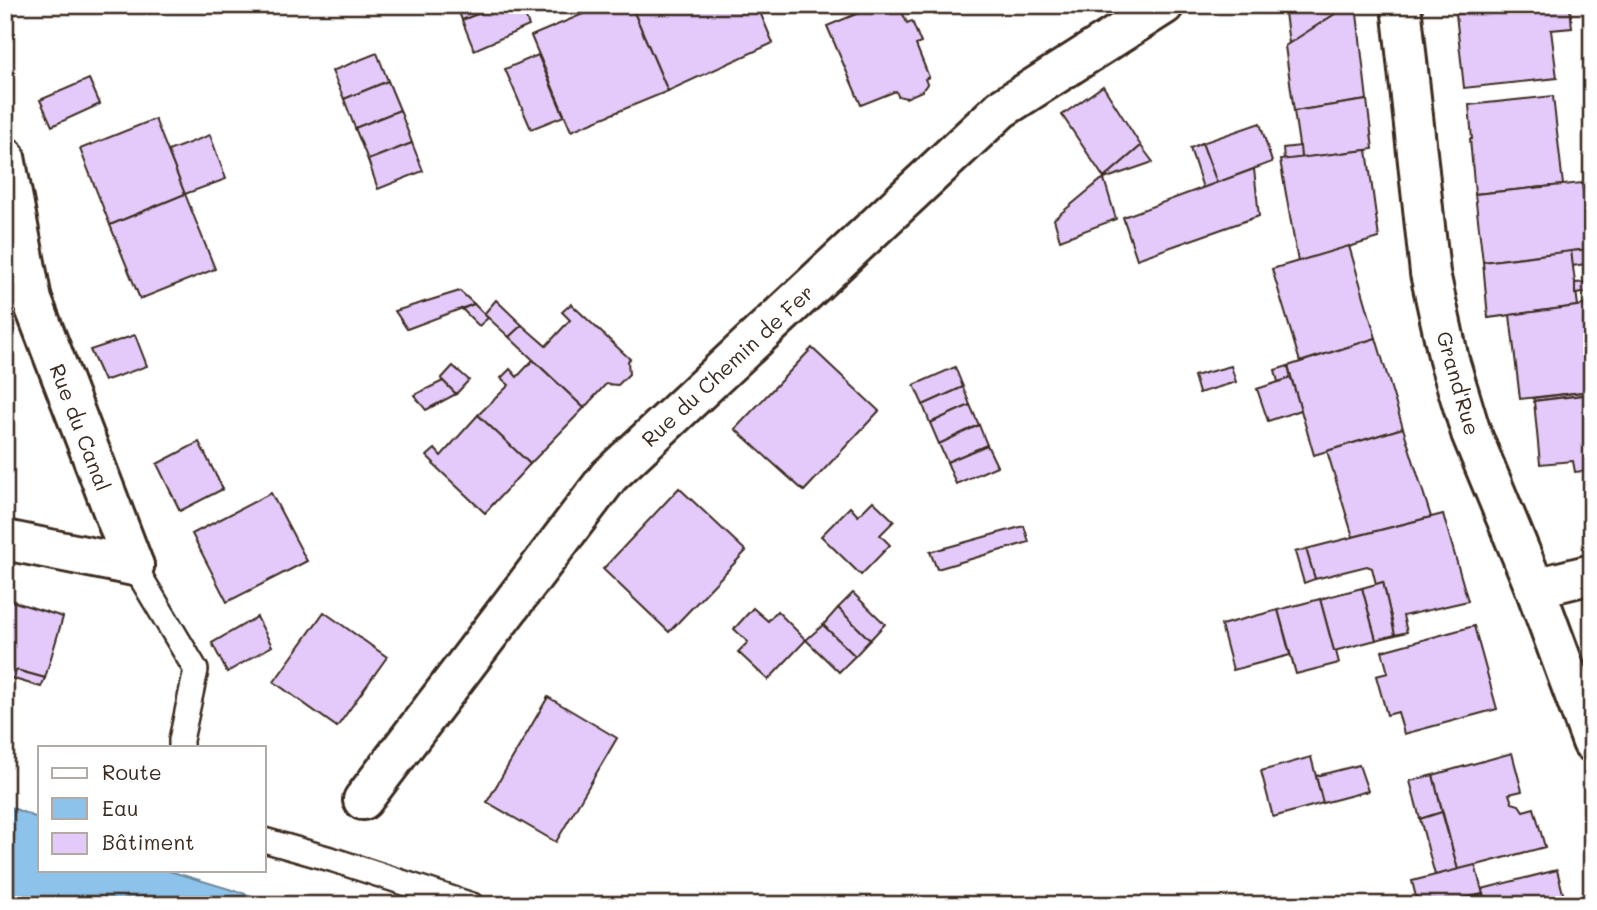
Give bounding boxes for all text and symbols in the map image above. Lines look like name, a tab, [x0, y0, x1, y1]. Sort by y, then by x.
street label: Rue du Chemin de Fer	[635, 278, 819, 452]
street label: Grand'Rue	[1431, 328, 1487, 438]
street label: Rue du Canal	[44, 359, 118, 495]
legend	[38, 746, 266, 872]
text: Route	[102, 758, 162, 785]
text: Eau	[102, 794, 139, 821]
text: Bâtiment	[102, 828, 194, 855]

